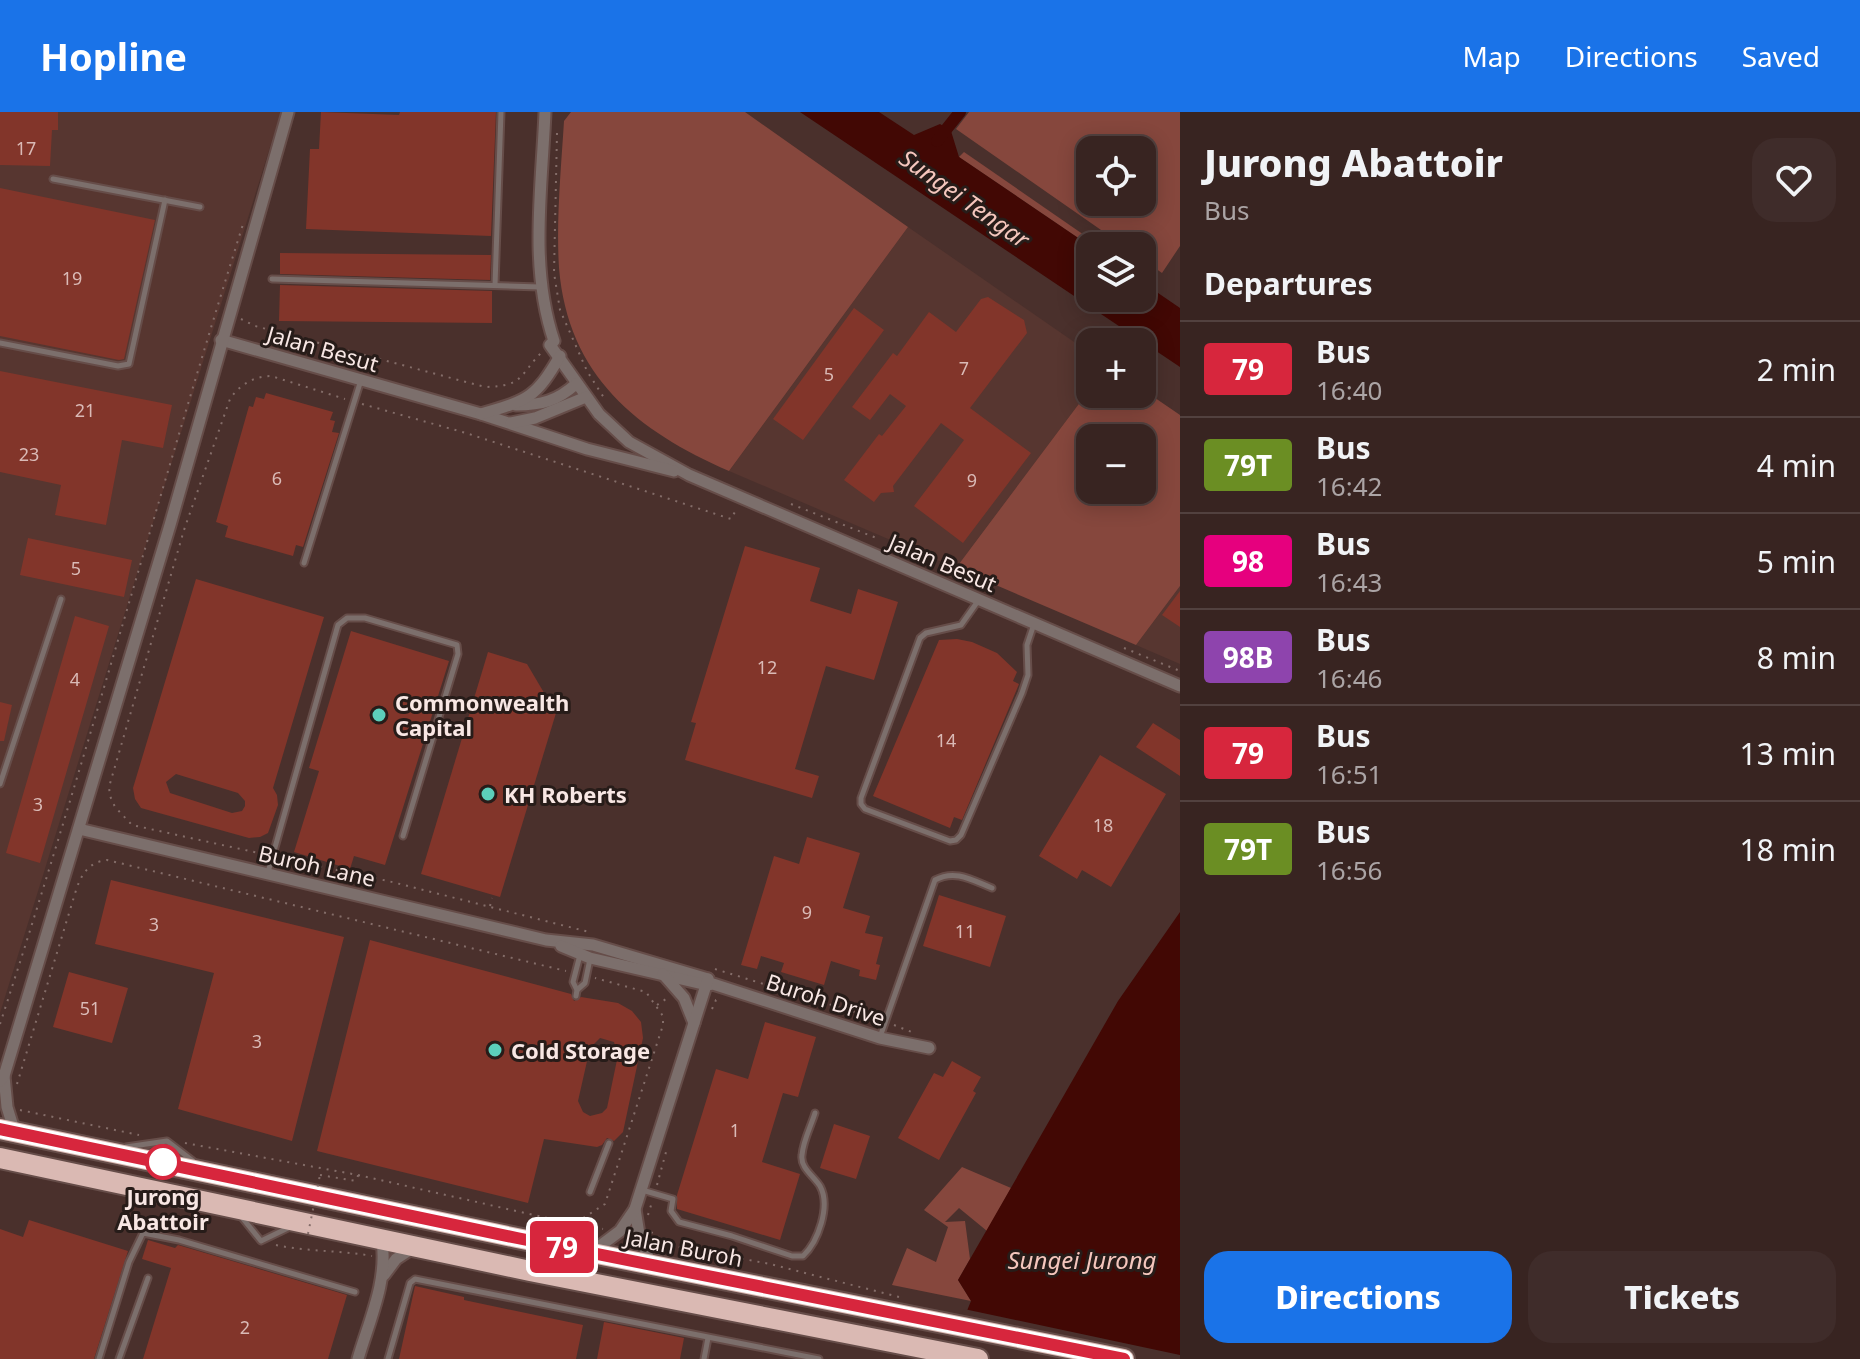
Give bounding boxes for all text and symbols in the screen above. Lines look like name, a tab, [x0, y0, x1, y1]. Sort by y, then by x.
text: Hopline	[40, 30, 187, 82]
text: Map	[1462, 37, 1521, 75]
text: Directions	[1565, 37, 1698, 75]
text: Saved	[1742, 37, 1820, 75]
house number: 17	[16, 136, 36, 160]
map controls	[1076, 136, 1156, 504]
button: locate	[1076, 136, 1156, 216]
text: Jurong Abattoir	[1204, 136, 1503, 188]
button: heart	[1752, 138, 1836, 222]
water label: Sungei Tengar	[893, 141, 1038, 256]
text: Bus	[1204, 192, 1249, 228]
button: layers	[1076, 232, 1156, 312]
text: Departures	[1204, 263, 1373, 304]
house number: 19	[62, 266, 82, 290]
street label: Jalan Besut	[262, 317, 382, 378]
button: +	[1076, 328, 1156, 408]
text: Bus	[1316, 331, 1371, 372]
text: 2 min	[1757, 349, 1836, 390]
text: 79	[1232, 350, 1264, 388]
house number: 7	[959, 356, 969, 380]
house number: 5	[824, 362, 834, 386]
text: 16:40	[1316, 372, 1382, 408]
house number: 21	[75, 398, 95, 422]
button: −	[1076, 424, 1156, 504]
text: Bus	[1316, 427, 1371, 468]
house number: 23	[19, 442, 39, 466]
text: 4 min	[1757, 445, 1836, 486]
text: 79T	[1224, 446, 1272, 484]
house number: 6	[272, 466, 282, 490]
house number: 9	[967, 468, 977, 492]
text: 16:42	[1316, 468, 1382, 504]
text: Bus	[1316, 523, 1371, 564]
street label: Jalan Besut	[883, 525, 1002, 598]
text: 5 min	[1757, 541, 1836, 582]
text: 98	[1232, 542, 1264, 580]
house number: 5	[71, 556, 81, 580]
text: 16:43	[1316, 564, 1382, 600]
text: Bus	[1316, 619, 1371, 660]
text: 8 min	[1757, 637, 1836, 678]
text: 98B	[1223, 638, 1273, 676]
house number: 12	[757, 655, 777, 679]
text: 16:46	[1316, 660, 1382, 696]
house number: 4	[70, 667, 80, 691]
place label: Commonwealth Capital	[395, 687, 569, 742]
marker: Commonwealth Capital	[370, 706, 388, 724]
text: Bus	[1316, 715, 1371, 756]
house number: 14	[936, 728, 956, 752]
text: 13 min	[1740, 733, 1836, 774]
text: 79	[1232, 734, 1264, 772]
text: 16:51	[1316, 756, 1382, 792]
place label: KH Roberts	[504, 779, 627, 809]
marker: KH Roberts	[479, 785, 497, 803]
house number: 3	[33, 792, 43, 816]
text: Bus	[1316, 811, 1371, 852]
house number: 18	[1093, 813, 1113, 837]
text: 18 min	[1740, 829, 1836, 870]
text: 79T	[1224, 830, 1272, 868]
street label: Buroh Lane	[256, 837, 378, 893]
text: 16:56	[1316, 852, 1382, 888]
house number: 9	[802, 900, 812, 924]
house number: 3	[149, 912, 159, 936]
house number: 11	[955, 919, 975, 943]
street label: Buroh Drive	[763, 966, 889, 1032]
house number: 51	[80, 996, 100, 1020]
house number: 3	[252, 1029, 262, 1053]
place label: Cold Storage	[511, 1035, 650, 1065]
marker: Cold Storage	[486, 1041, 504, 1059]
house number: 1	[730, 1118, 740, 1142]
marker: Jurong Abattoir	[146, 1145, 180, 1179]
place label: Jurong Abattoir	[117, 1181, 209, 1236]
line badge: 79	[526, 1221, 598, 1273]
street label: Jalan Buroh	[621, 1221, 745, 1273]
text: 79	[546, 1228, 578, 1266]
water label: Sungei Jurong	[1007, 1243, 1157, 1276]
button: Directions	[1204, 1251, 1512, 1343]
button: Tickets	[1528, 1251, 1836, 1343]
house number: 2	[240, 1315, 250, 1339]

